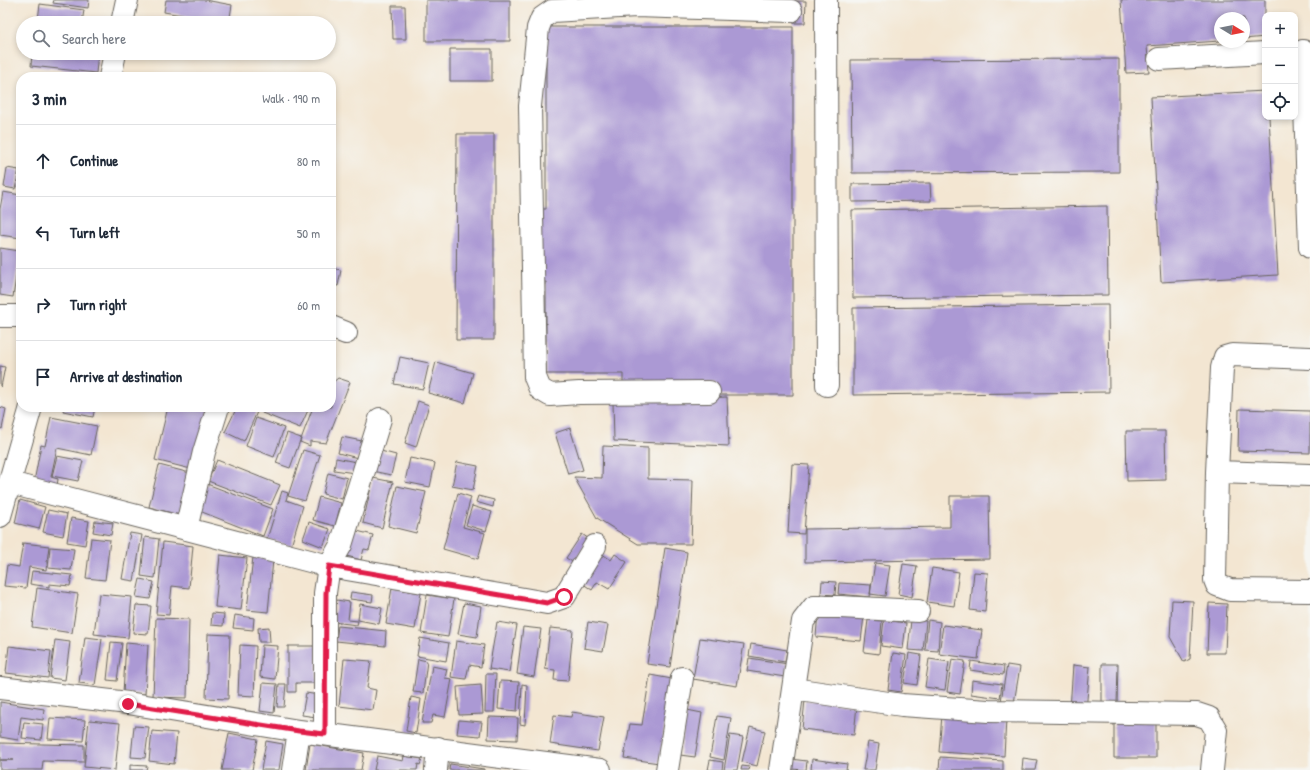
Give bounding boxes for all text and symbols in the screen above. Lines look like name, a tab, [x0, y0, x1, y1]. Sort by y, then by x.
north arrow	[1214, 12, 1250, 48]
map controls	[1262, 12, 1298, 120]
button: +	[1262, 12, 1298, 48]
search box	[16, 16, 336, 60]
icon: search	[30, 27, 52, 49]
text: Search here	[62, 28, 126, 49]
button: −	[1262, 48, 1298, 84]
button: locate	[1262, 84, 1298, 120]
text: 3 min	[32, 87, 67, 110]
text: Walk · 190 m	[262, 89, 320, 107]
icon: ahead	[32, 150, 54, 172]
text: Continue	[70, 150, 118, 171]
text: 80 m	[297, 152, 320, 170]
icon: left	[32, 222, 54, 244]
text: Turn left	[70, 222, 120, 243]
text: 50 m	[297, 224, 320, 242]
icon: right	[32, 294, 54, 316]
text: Turn right	[70, 294, 126, 315]
text: 60 m	[297, 296, 320, 314]
icon: arrive	[32, 366, 54, 388]
text: Arrive at destination	[70, 366, 182, 387]
route start	[555, 588, 573, 606]
route end	[119, 695, 137, 713]

